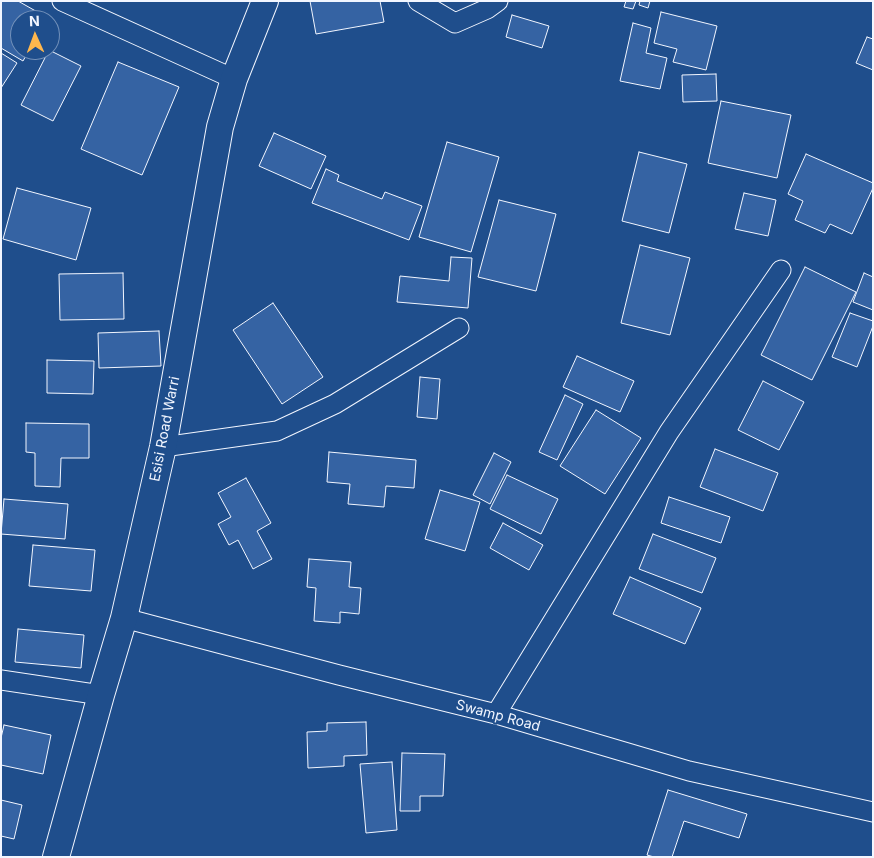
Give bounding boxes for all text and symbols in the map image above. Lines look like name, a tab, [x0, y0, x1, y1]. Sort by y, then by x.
north arrow	[10, 10, 60, 60]
text: N	[29, 12, 40, 29]
street label: Esisi Road Warri	[147, 375, 183, 483]
street label: Swamp Road	[454, 697, 542, 735]

